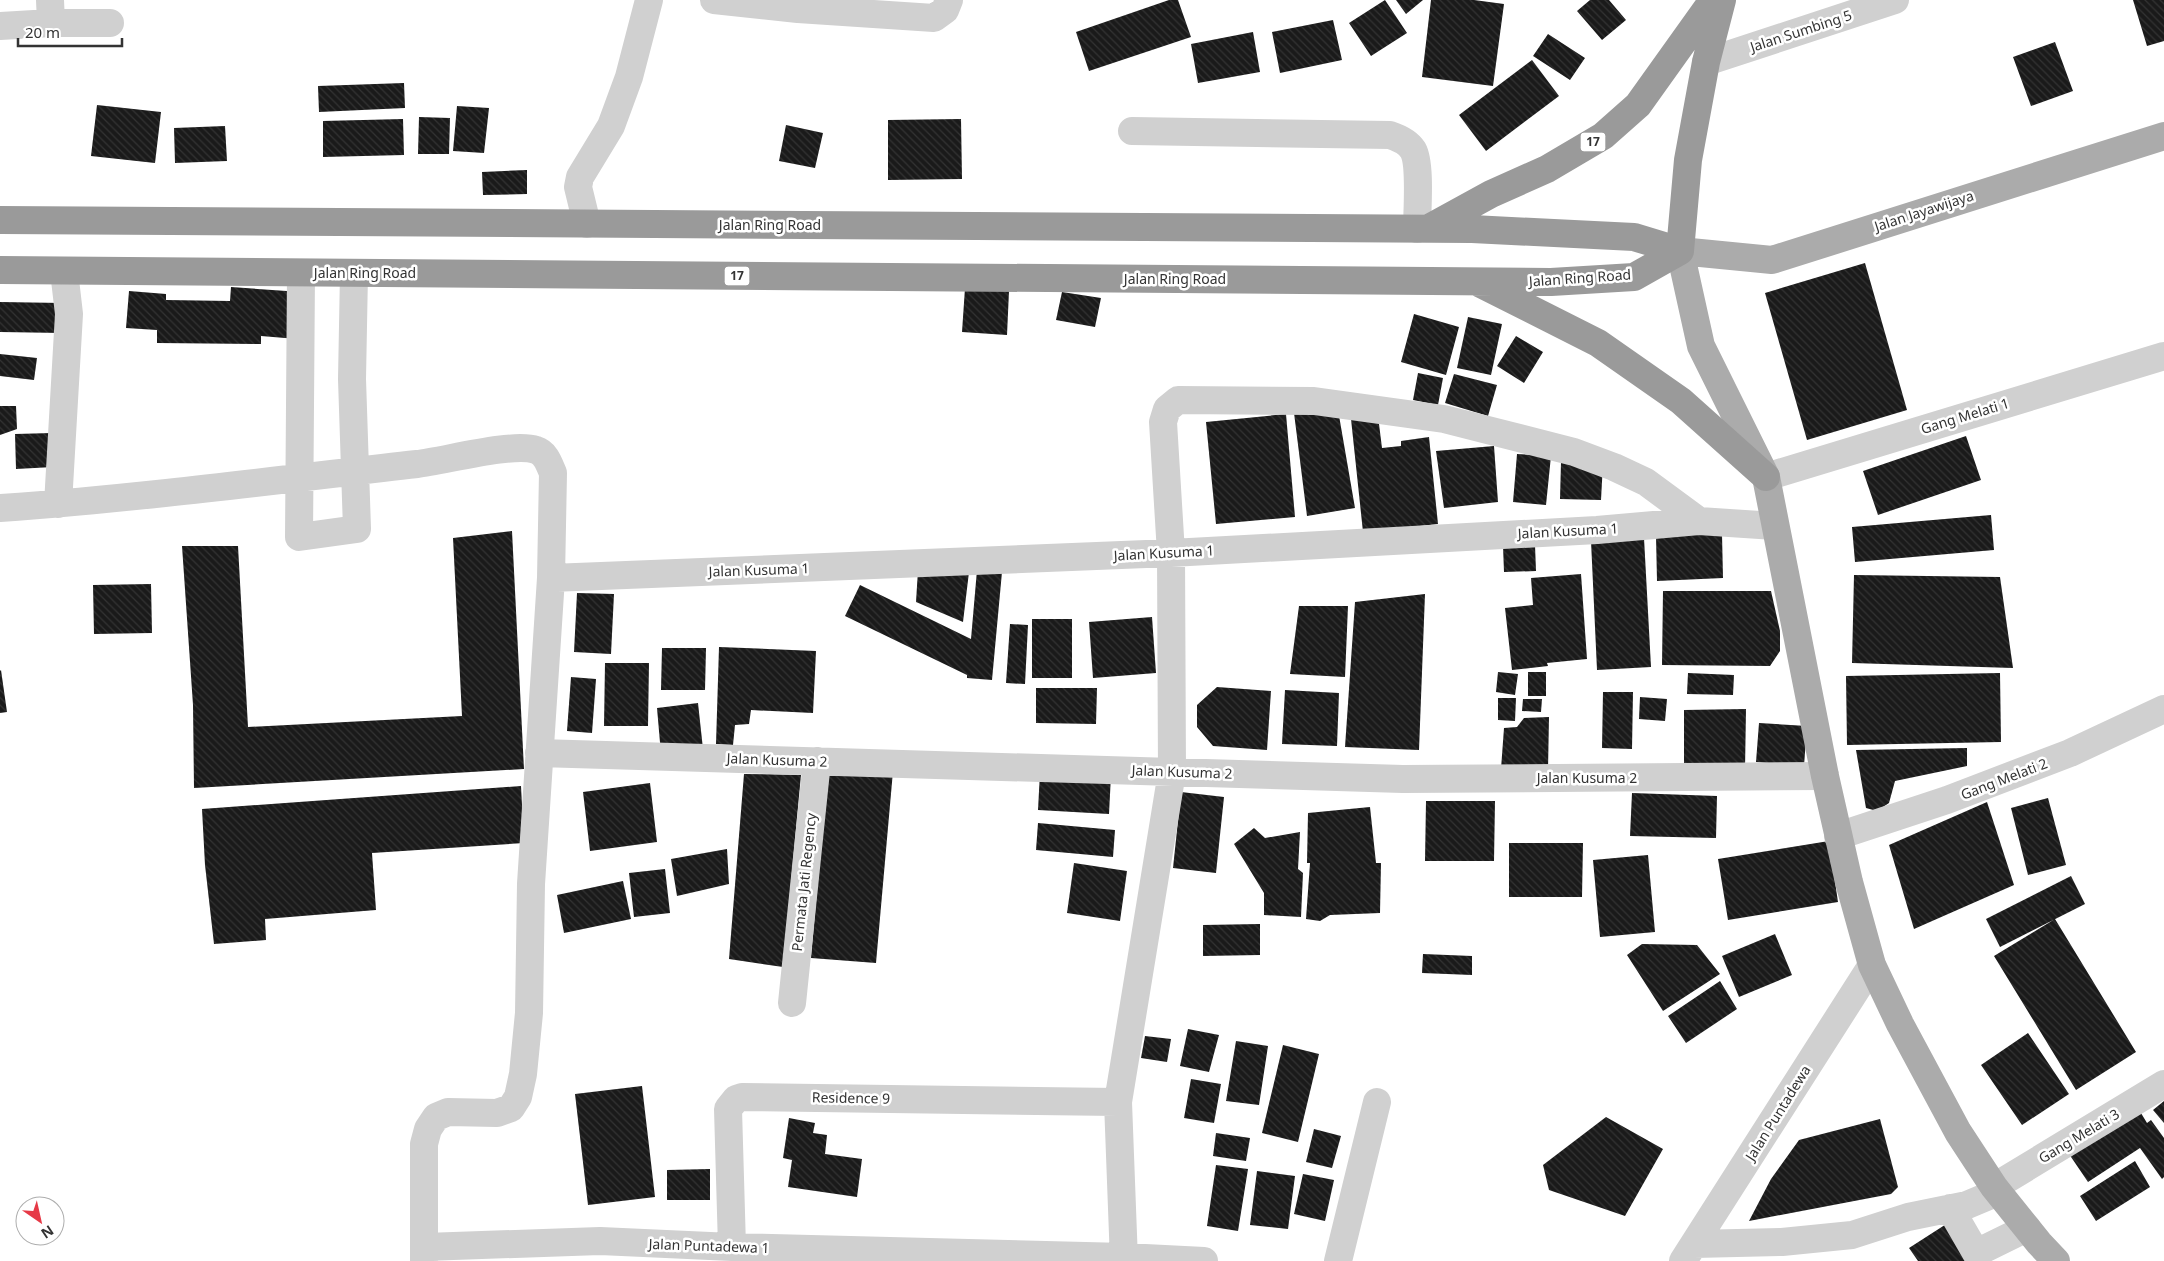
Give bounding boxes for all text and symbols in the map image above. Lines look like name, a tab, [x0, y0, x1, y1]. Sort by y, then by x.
street label: Jalan Sumbing 5	[1746, 5, 1854, 57]
scale bar	[18, 15, 121, 47]
text: 20 m	[25, 22, 60, 42]
road number: 17	[1580, 132, 1606, 152]
street label: Jalan Jayawijaya	[1870, 186, 1976, 236]
street label: Jalan Ring Road	[717, 215, 821, 234]
street label: Jalan Ring Road	[312, 263, 416, 282]
street label: Jalan Ring Road	[1526, 264, 1632, 291]
road number: 17	[724, 266, 750, 286]
street label: Jalan Ring Road	[1122, 269, 1226, 288]
street label: Gang Melati 1	[1918, 393, 2011, 438]
street label: Jalan Kusuma 1	[1515, 518, 1619, 543]
street label: Jalan Kusuma 1	[1111, 540, 1215, 565]
street label: Jalan Kusuma 1	[706, 558, 810, 581]
street label: Jalan Kusuma 2	[724, 748, 828, 771]
street label: Gang Melati 2	[1958, 753, 2050, 804]
street label: Jalan Kusuma 2	[1129, 760, 1233, 783]
street label: Jalan Kusuma 2	[1535, 768, 1637, 787]
street label: Permata Jati Regency	[787, 811, 820, 952]
street label: Jalan Puntadewa	[1740, 1061, 1815, 1166]
street label: Residence 9	[812, 1087, 890, 1108]
street label: Gang Melati 3	[2035, 1104, 2123, 1167]
north arrow	[15, 1196, 65, 1246]
text: N	[38, 1221, 58, 1243]
street label: Jalan Puntadewa 1	[646, 1234, 770, 1257]

